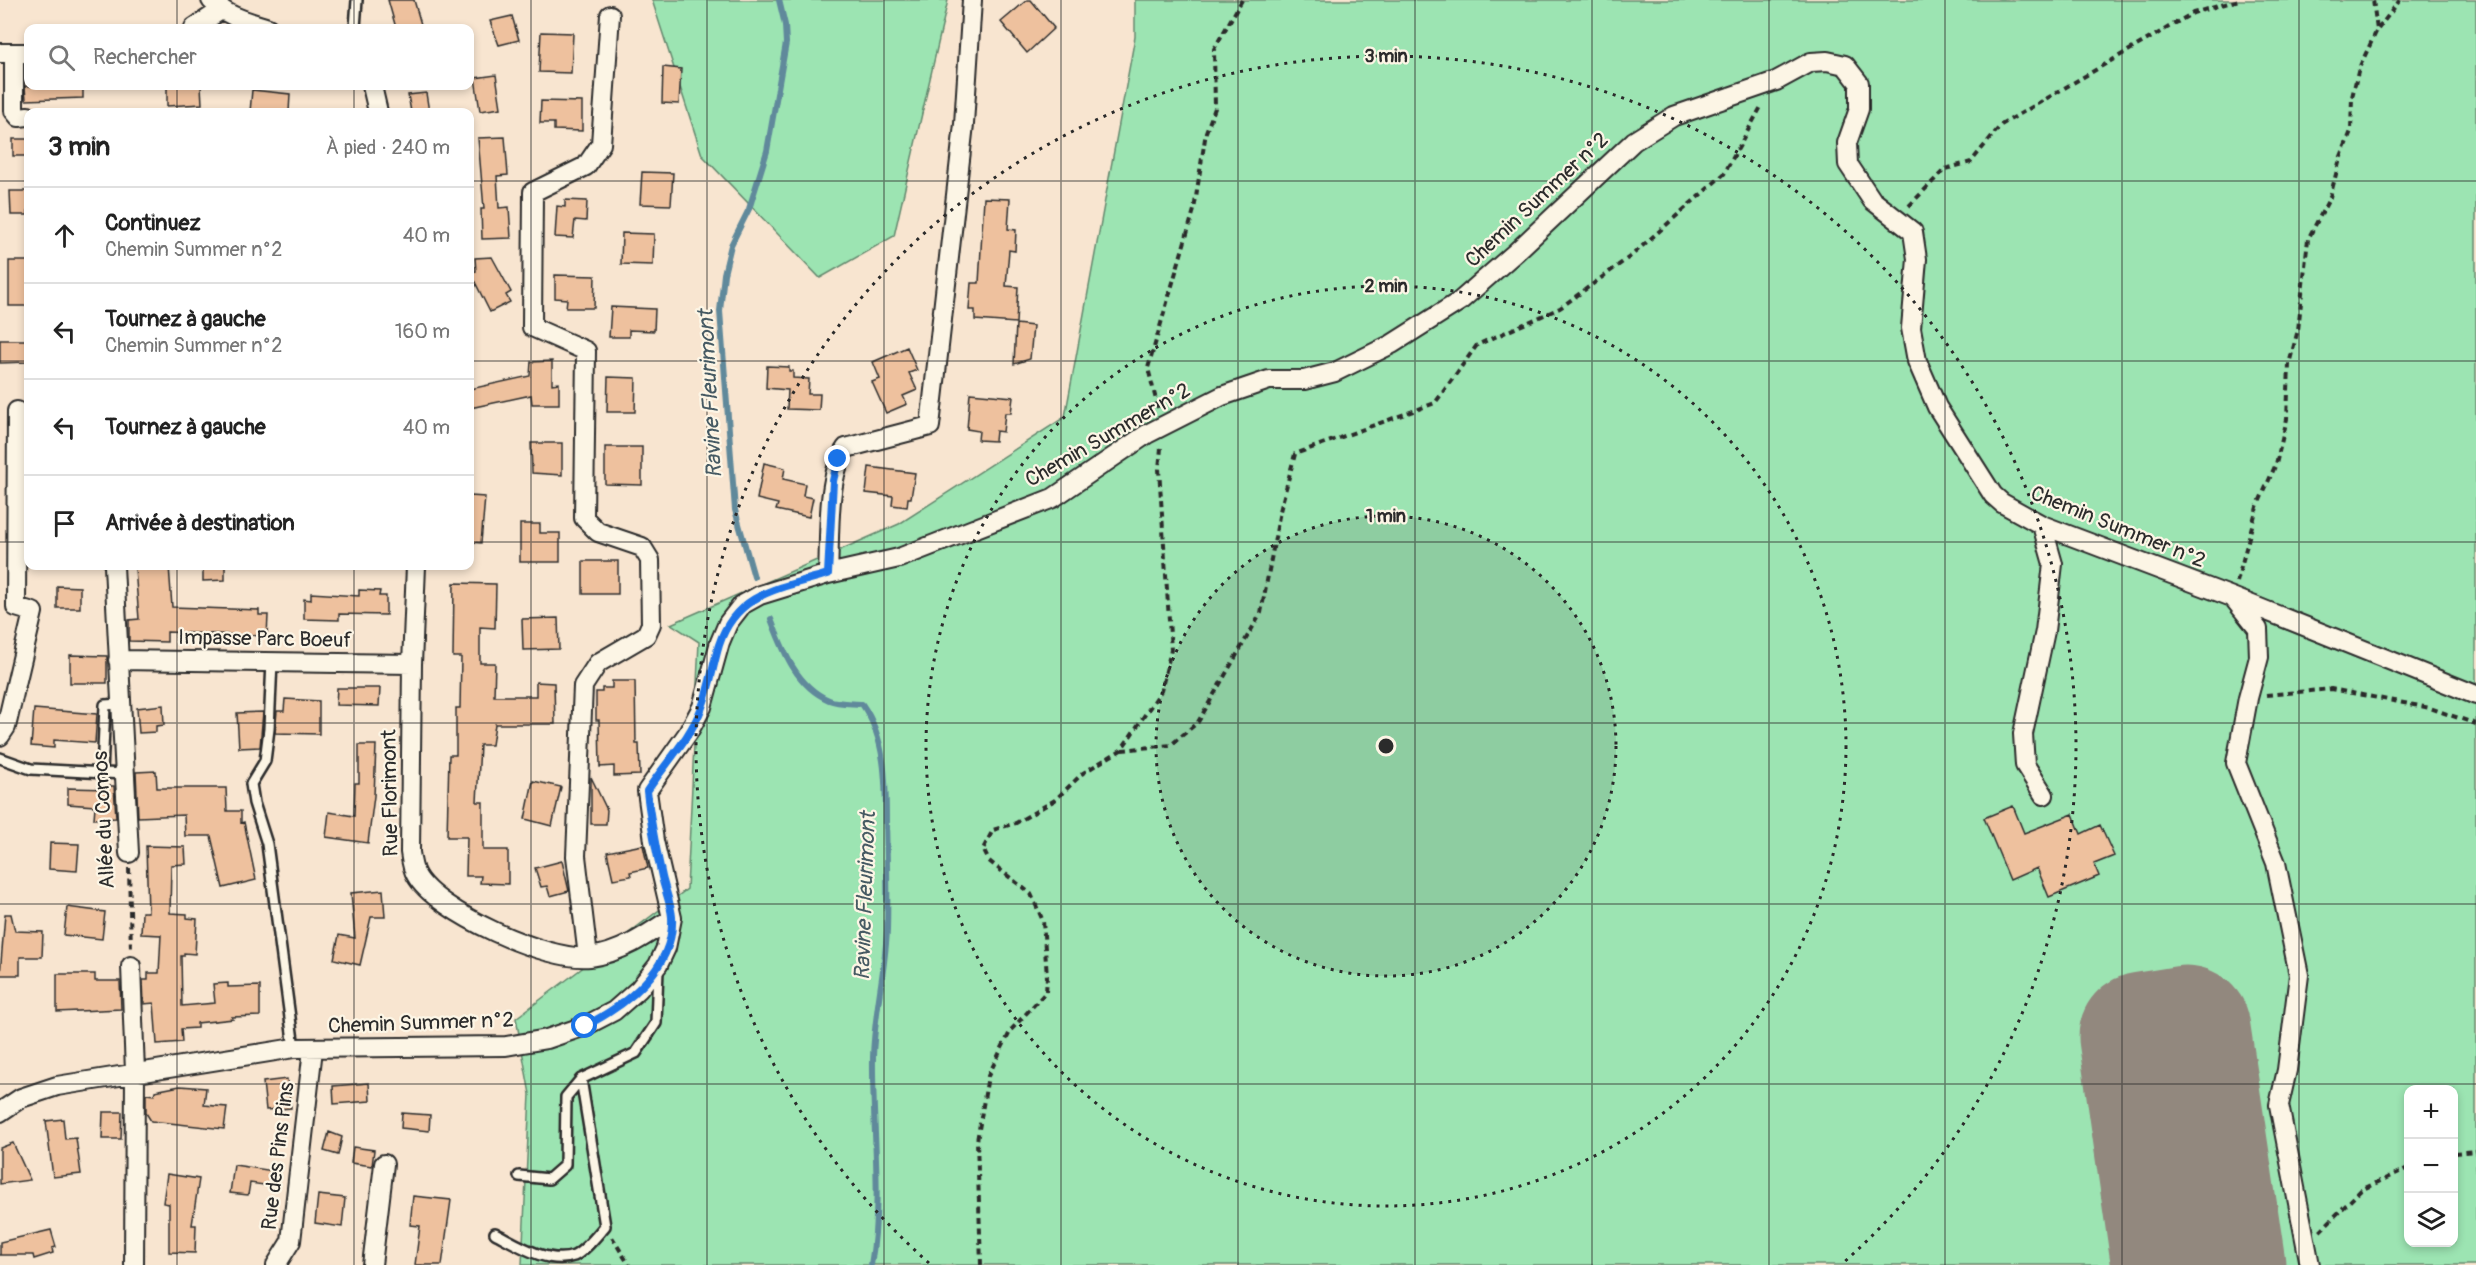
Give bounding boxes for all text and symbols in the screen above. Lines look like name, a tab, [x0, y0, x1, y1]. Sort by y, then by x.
search box	[24, 24, 474, 90]
icon: search	[45, 41, 78, 74]
text: Rechercher	[93, 43, 197, 71]
text: 3 min	[1364, 45, 1408, 68]
street label: Chemin Summer n°2	[1460, 127, 1614, 273]
text: 3 min	[48, 131, 110, 163]
text: À pied · 240 m	[326, 135, 450, 160]
text: Continuez	[105, 209, 201, 237]
icon: ahead	[48, 219, 81, 252]
text: 40 m	[403, 223, 450, 248]
text: Chemin Summer n°2	[105, 237, 282, 262]
text: 2 min	[1364, 275, 1408, 298]
text: Tournez à gauche	[105, 305, 266, 333]
water label: Ravine Fleurimont	[691, 307, 728, 479]
icon: left	[48, 315, 81, 348]
text: 160 m	[395, 319, 450, 344]
text: Chemin Summer n°2	[105, 333, 282, 358]
street label: Chemin Summer n°2	[1021, 377, 1195, 493]
icon: left	[48, 411, 81, 444]
text: Tournez à gauche	[105, 413, 266, 441]
text: 40 m	[403, 415, 450, 440]
route end	[824, 445, 850, 471]
street label: Chemin Summer n°2	[2027, 480, 2209, 574]
text: 1 min	[1366, 505, 1406, 528]
icon: arrive	[48, 507, 81, 540]
text: Arrivée à destination	[105, 509, 295, 537]
street label: Impasse Parc Boeuf	[178, 624, 353, 654]
street label: Rue Florimont	[375, 729, 405, 857]
centre of rings	[1376, 736, 1396, 756]
street label: Allée du Comos	[87, 750, 121, 890]
water label: Ravine Fleurimont	[848, 809, 882, 981]
street label: Chemin Summer n°2	[327, 1006, 515, 1040]
route start	[571, 1012, 597, 1038]
street label: Rue des Pins Pins	[256, 1080, 301, 1232]
map controls	[2404, 1085, 2458, 1247]
button: +	[2404, 1085, 2458, 1139]
button: −	[2404, 1139, 2458, 1193]
button: layers	[2404, 1193, 2458, 1247]

